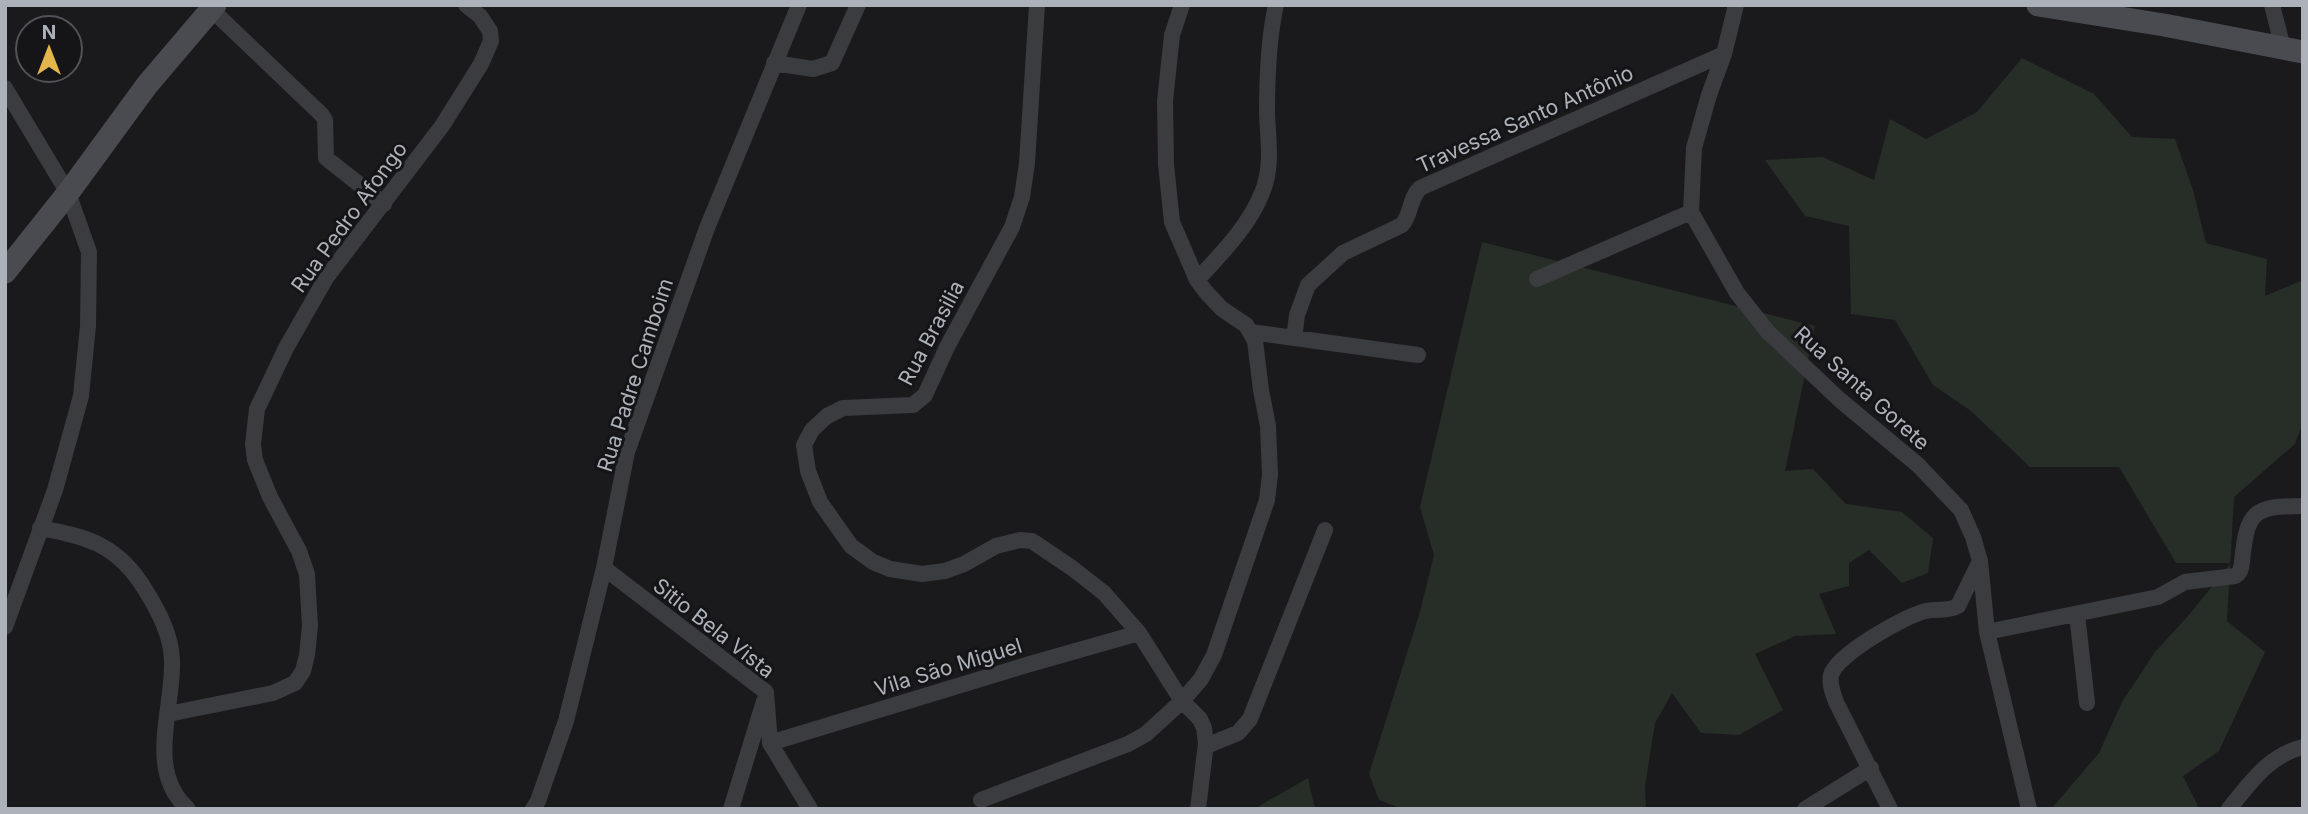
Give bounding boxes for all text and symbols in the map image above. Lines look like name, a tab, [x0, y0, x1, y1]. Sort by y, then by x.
north arrow	[14, 14, 84, 84]
text: N	[42, 21, 56, 44]
street label: Travessa Santo Antônio	[1413, 60, 1637, 178]
street label: Rua Pedro Afongo	[286, 137, 412, 297]
street label: Rua Padre Camboim	[592, 275, 678, 475]
street label: Rua Brasilia	[893, 276, 969, 390]
street label: Rua Santa Gorete	[1789, 321, 1935, 455]
street label: Sitio Bela Vista	[648, 573, 780, 683]
street label: Vila São Miguel	[871, 633, 1025, 701]

